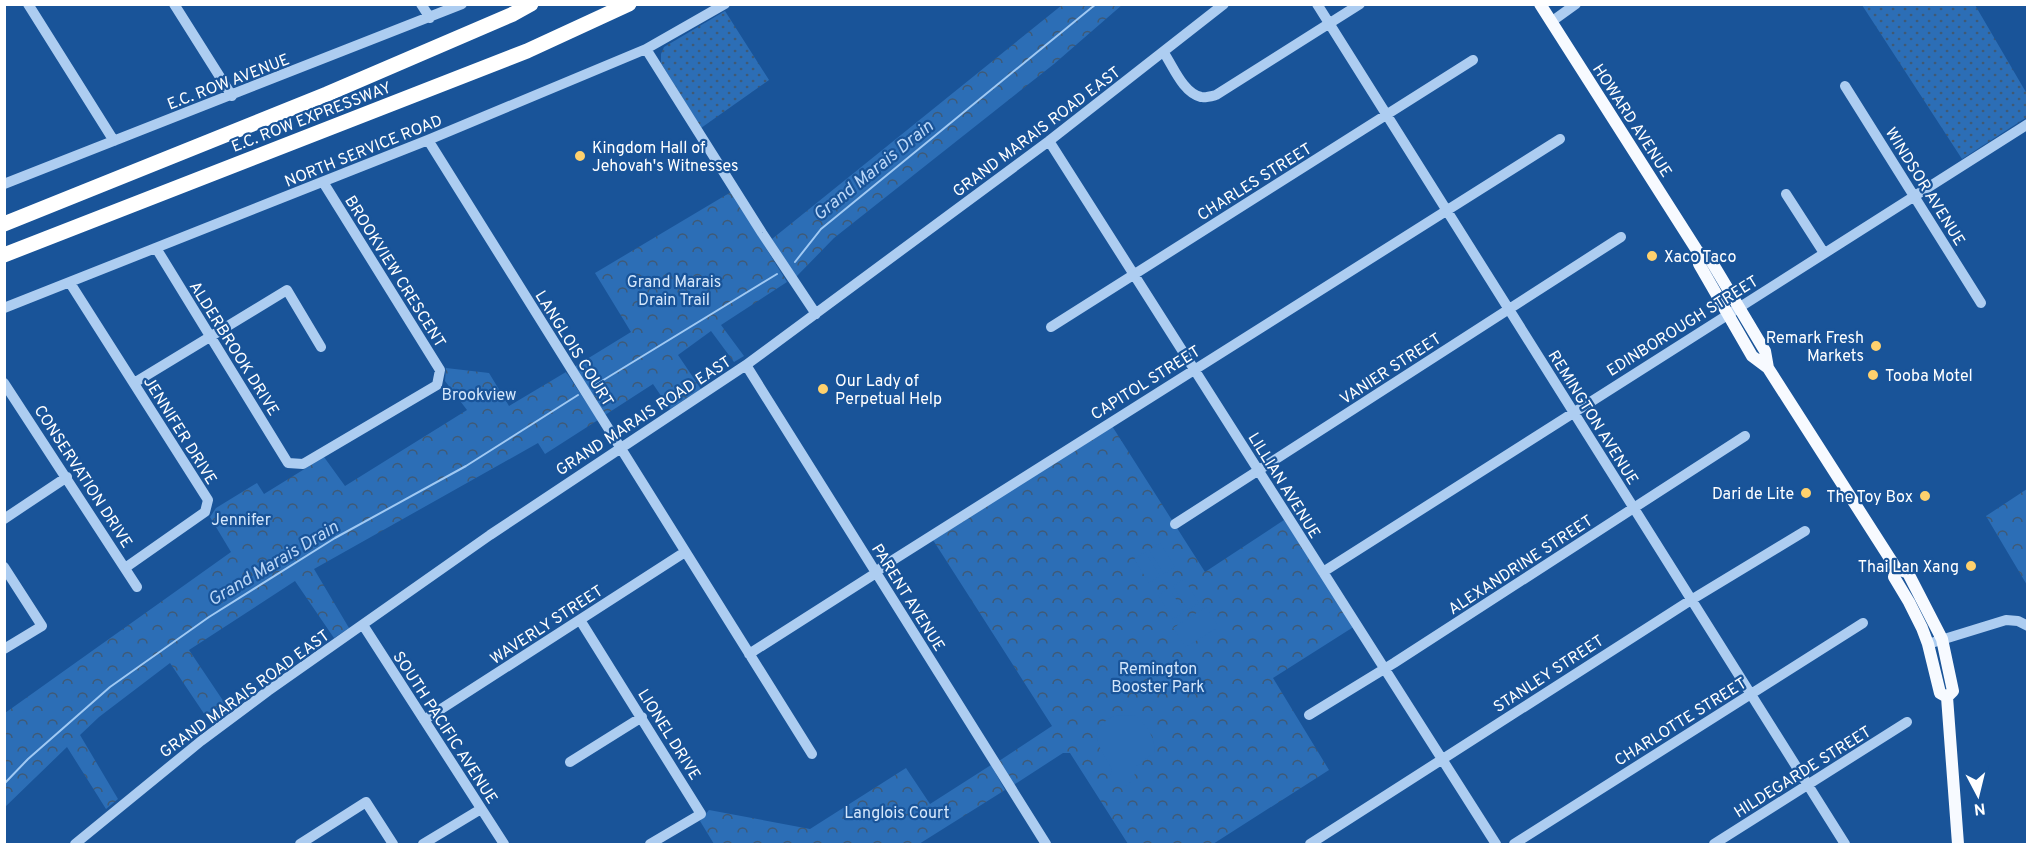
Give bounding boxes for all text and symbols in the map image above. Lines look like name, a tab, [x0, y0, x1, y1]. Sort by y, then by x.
street label: E.C. ROW AVENUE	[165, 50, 293, 115]
street label: HOWARD AVENUE	[1587, 61, 1675, 182]
street label: GRAND MARAIS ROAD EAST	[949, 63, 1125, 202]
street label: E.C. ROW EXPRESSWAY	[229, 78, 394, 158]
street label: NORTH SERVICE ROAD	[282, 111, 446, 193]
water label: Grand Marais Drain	[809, 115, 939, 227]
street label: WINDSOR AVENUE	[1880, 124, 1969, 250]
place label: Kingdom Hall of Jehovah's Witnesses	[592, 139, 739, 177]
street label: CHARLES STREET	[1194, 139, 1316, 226]
marker: Kingdom Hall of Jehovah's Witnesses	[573, 149, 587, 163]
street label: BROOKVIEW CRESCENT	[339, 192, 449, 352]
place label: Xaco Taco	[1664, 248, 1736, 268]
marker: Xaco Taco	[1645, 249, 1659, 263]
street label: EDINBOROUGH STREET	[1604, 272, 1763, 382]
park label: Grand Marais Drain Trail	[627, 273, 721, 311]
street label: ALDERBROOK DRIVE	[184, 278, 283, 420]
street label: LANGLOIS COURT	[530, 287, 617, 411]
place label: Remark Fresh Markets	[1766, 329, 1864, 367]
street label: VANIER STREET	[1337, 330, 1445, 410]
marker: Remark Fresh Markets	[1869, 339, 1883, 353]
street label: CAPITOL STREET	[1088, 342, 1204, 425]
street label: REMINGTON AVENUE	[1543, 347, 1642, 489]
street label: GRAND MARAIS ROAD EAST	[553, 352, 736, 481]
place label: Tooba Motel	[1885, 367, 1973, 387]
marker: Tooba Motel	[1866, 368, 1880, 382]
place label: Our Lady of Perpetual Help	[835, 372, 942, 410]
street label: JENNIFER DRIVE	[138, 373, 221, 489]
marker: Our Lady of Perpetual Help	[816, 382, 830, 396]
park label: Brookview	[442, 386, 516, 406]
street label: CONSERVATION DRIVE	[29, 402, 136, 552]
street label: LILLIAN AVENUE	[1243, 429, 1324, 543]
place label: Dari de Lite	[1712, 485, 1794, 505]
marker: Dari de Lite	[1799, 486, 1813, 500]
place label: The Toy Box	[1826, 488, 1913, 508]
marker: The Toy Box	[1918, 489, 1932, 503]
park label: Jennifer	[211, 511, 271, 531]
street label: ALEXANDRINE STREET	[1445, 511, 1597, 620]
water label: Grand Marais Drain	[204, 516, 343, 612]
street label: PARENT AVENUE	[866, 541, 948, 656]
place label: Thai Lan Xang	[1858, 558, 1959, 578]
marker: Thai Lan Xang	[1964, 559, 1978, 573]
street label: WAVERLY STREET	[487, 582, 607, 670]
street label: GRAND MARAIS ROAD EAST	[156, 626, 334, 763]
street label: STANLEY STREET	[1490, 631, 1608, 718]
street label: SOUTH PACIFIC AVENUE	[388, 648, 501, 808]
park label: Remington Booster Park	[1111, 660, 1205, 698]
street label: CHARLOTTE STREET	[1611, 674, 1751, 771]
street label: LIONEL DRIVE	[632, 686, 704, 784]
street label: HILDEGARDE STREET	[1731, 722, 1875, 823]
north arrow	[1948, 765, 2008, 825]
text: N	[1973, 797, 1987, 819]
park label: Langlois Court	[844, 804, 950, 824]

